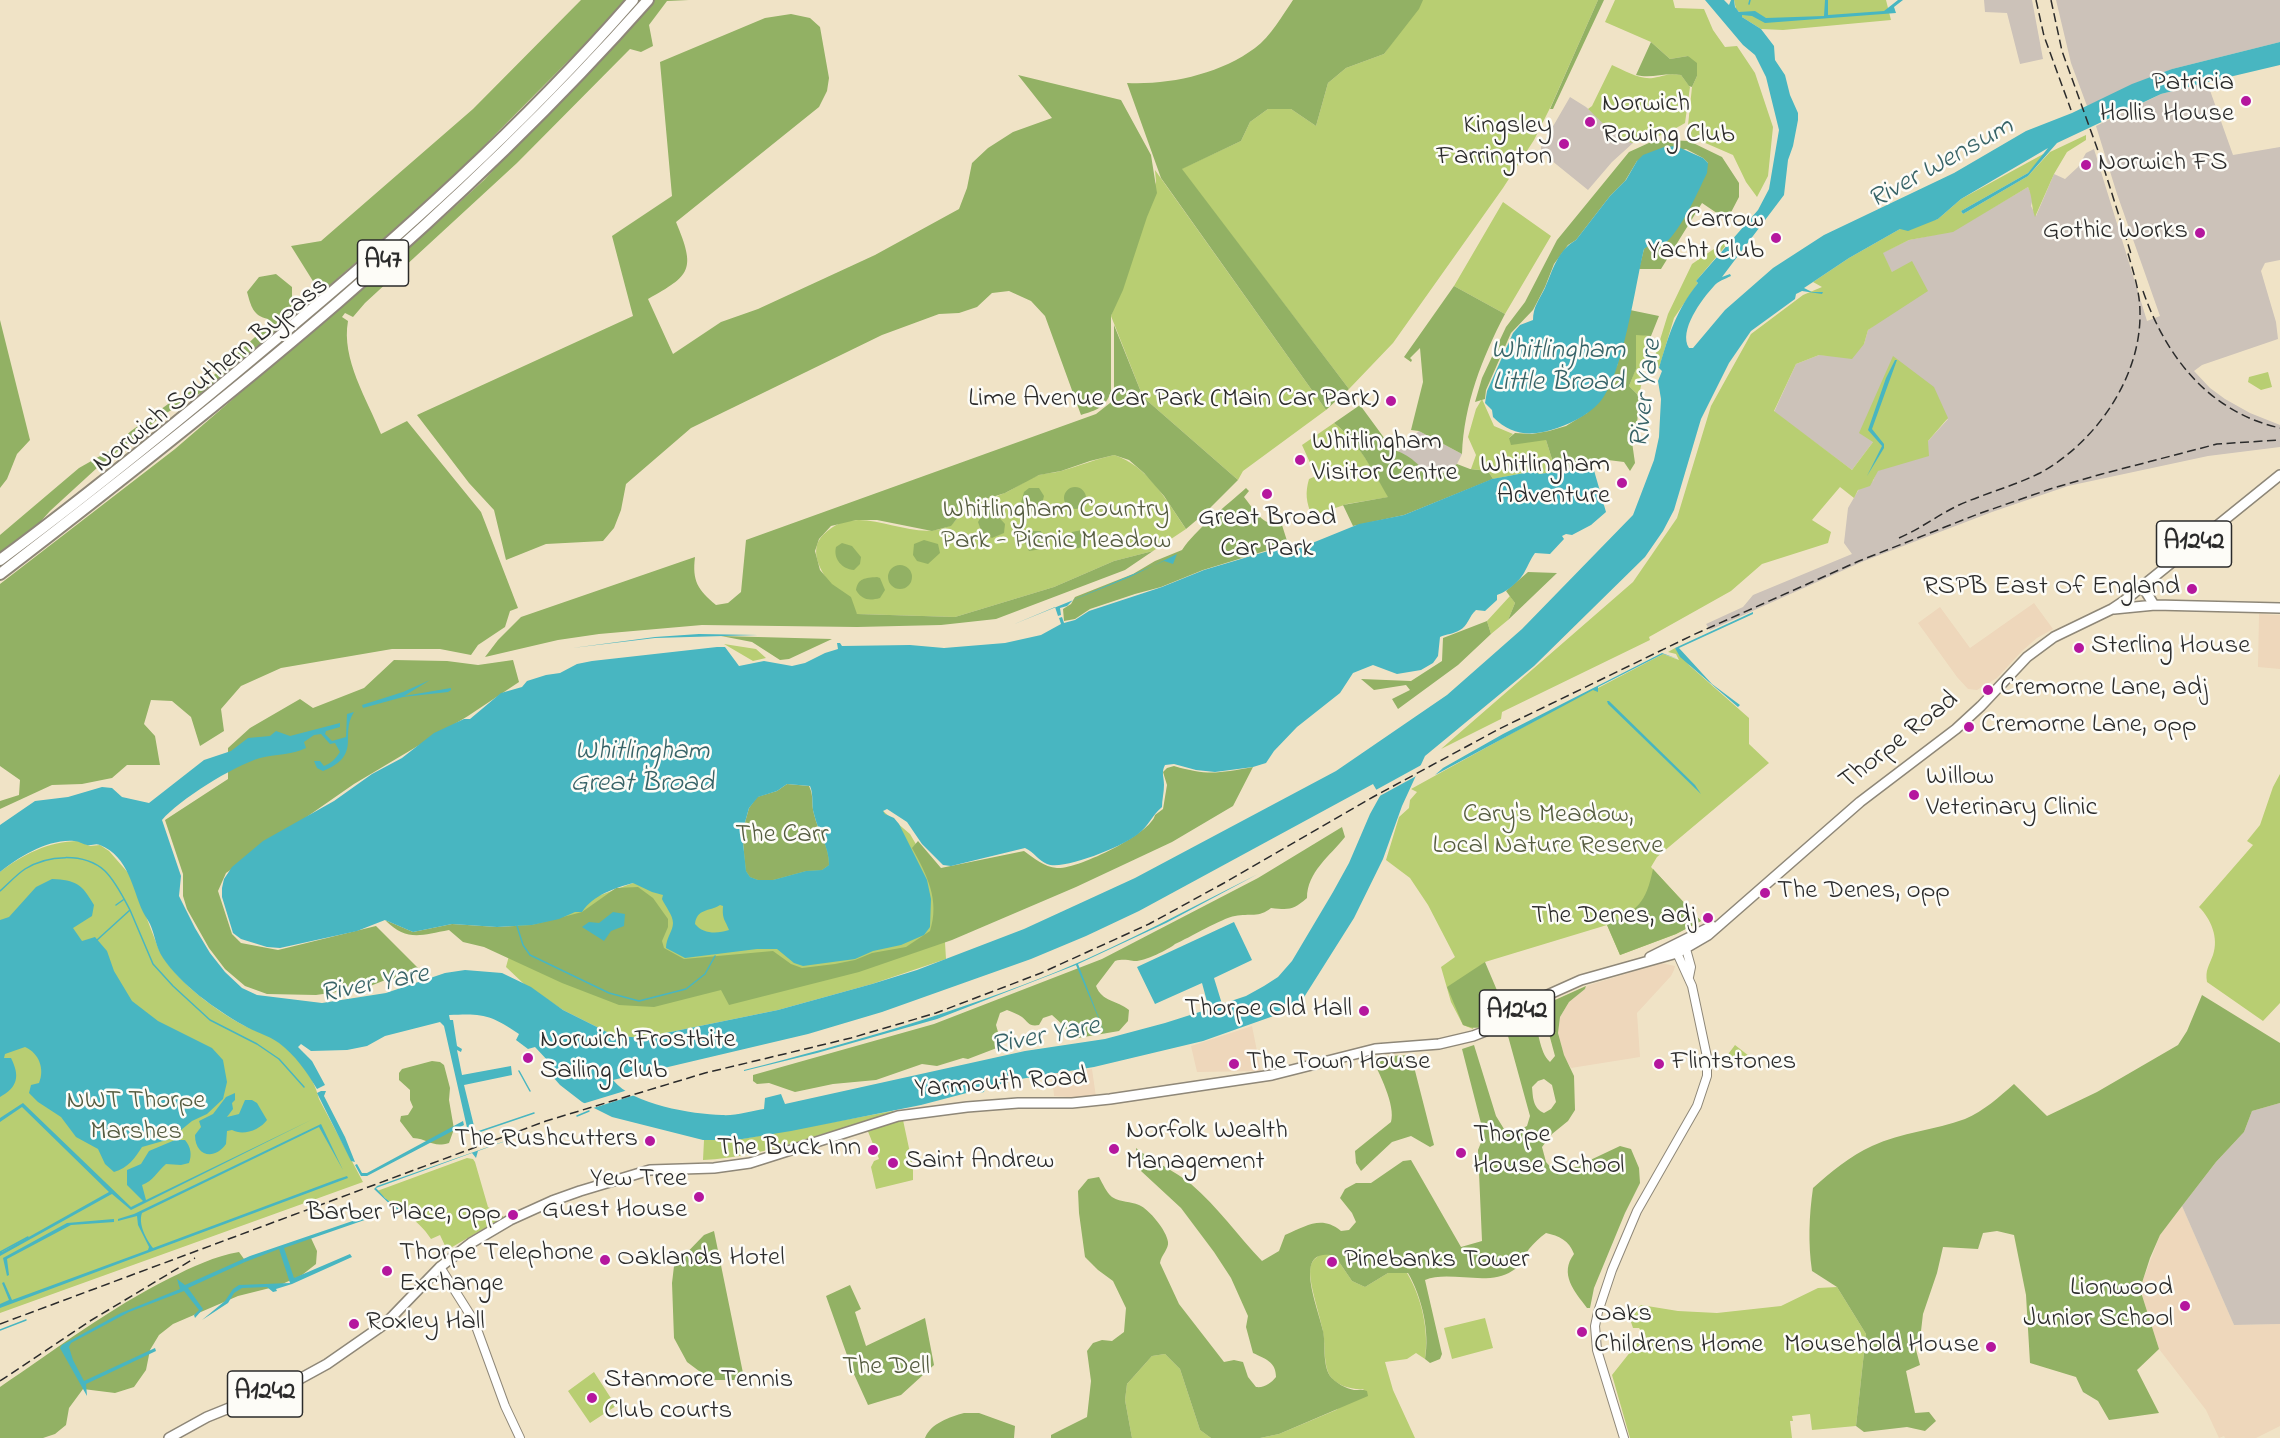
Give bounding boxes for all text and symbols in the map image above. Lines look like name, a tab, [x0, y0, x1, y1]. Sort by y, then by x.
place label: Patricia Hollis House	[2100, 69, 2234, 132]
place label: Norwich Rowing Club	[1602, 90, 1735, 153]
marker: Patricia Hollis House	[2239, 94, 2253, 108]
water label: River Wensum	[1864, 111, 2020, 219]
place label: Kingsley Farrington	[1436, 112, 1552, 175]
marker: Norwich Rowing Club	[1583, 115, 1597, 129]
marker: Kingsley Farrington	[1557, 137, 1571, 151]
place label: Norwich FS	[2098, 149, 2228, 181]
marker: Norwich FS	[2079, 158, 2093, 172]
place label: Carrow Yacht Club	[1647, 206, 1764, 269]
place label: Gothic Works	[2043, 217, 2188, 249]
marker: Gothic Works	[2193, 226, 2207, 240]
marker: Carrow Yacht Club	[1769, 231, 1783, 245]
road number: A47	[358, 240, 409, 286]
street label: Norwich Southern Bypass	[88, 271, 336, 481]
water label: Whitlingham Little Broad	[1491, 335, 1625, 401]
water label: River Yare	[1625, 338, 1671, 450]
place label: Lime Avenue Car Park (Main Car Park)	[968, 385, 1379, 417]
marker: Lime Avenue Car Park (Main Car Park)	[1384, 394, 1398, 408]
place label: Whitlingham Visitor Centre	[1312, 428, 1458, 491]
place label: Whitlingham Adventure	[1480, 451, 1610, 514]
marker: Whitlingham Visitor Centre	[1293, 453, 1307, 467]
marker: Whitlingham Adventure	[1615, 476, 1629, 490]
marker: Great Broad Car Park	[1260, 487, 1274, 501]
park label: Whitlingham Country Park - Picnic Meadow	[941, 496, 1171, 559]
place label: Great Broad Car Park	[1198, 504, 1336, 567]
road number: A1242	[2156, 521, 2232, 567]
place label: RSPB East Of England	[1923, 573, 2180, 605]
marker: RSPB East Of England	[2185, 582, 2199, 596]
place label: Sterling House	[2091, 632, 2250, 664]
marker: Sterling House	[2072, 641, 2086, 655]
place label: Cremorne Lane, adj	[2000, 674, 2207, 706]
marker: Cremorne Lane, adj	[1981, 683, 1995, 697]
street label: Thorpe Road	[1834, 685, 1966, 799]
place label: Cremorne Lane, opp	[1981, 711, 2197, 743]
marker: Cremorne Lane, opp	[1962, 720, 1976, 734]
water label: Whitlingham Great Broad	[570, 736, 714, 802]
place label: Willow Veterinary Clinic	[1926, 763, 2098, 826]
marker: Willow Veterinary Clinic	[1907, 788, 1921, 802]
park label: Cary's Meadow, Local Nature Reserve	[1433, 801, 1663, 864]
park label: The Carr	[735, 821, 829, 853]
place label: The Denes, opp	[1777, 877, 1950, 909]
marker: The Denes, opp	[1758, 886, 1772, 900]
place label: The Denes, adj	[1531, 902, 1696, 934]
marker: The Denes, adj	[1701, 911, 1715, 925]
water label: River Yare	[318, 959, 432, 1013]
road number: A1242	[1480, 990, 1555, 1036]
place label: Thorpe Old Hall	[1184, 995, 1352, 1027]
marker: Thorpe Old Hall	[1357, 1004, 1371, 1018]
water label: River Yare	[989, 1011, 1103, 1065]
place label: Norwich Frostbite Sailing Club	[540, 1026, 736, 1089]
place label: The Town House	[1246, 1048, 1430, 1080]
place label: Flintstones	[1671, 1048, 1796, 1080]
marker: Norwich Frostbite Sailing Club	[521, 1051, 535, 1065]
marker: The Town House	[1227, 1057, 1241, 1071]
marker: Flintstones	[1652, 1057, 1666, 1071]
street label: Yarmouth Road	[914, 1063, 1088, 1107]
park label: NWT Thorpe Marshes	[67, 1087, 205, 1150]
place label: Norfolk Wealth Management	[1126, 1117, 1288, 1180]
place label: Thorpe House School	[1473, 1121, 1625, 1184]
place label: The Rushcutters	[454, 1125, 638, 1157]
marker: The Rushcutters	[643, 1134, 657, 1148]
place label: The Buck Inn	[717, 1134, 861, 1166]
marker: Norfolk Wealth Management	[1107, 1142, 1121, 1156]
marker: The Buck Inn	[866, 1143, 880, 1157]
marker: Thorpe House School	[1454, 1146, 1468, 1160]
place label: Saint Andrew	[905, 1147, 1054, 1179]
marker: Saint Andrew	[886, 1156, 900, 1170]
place label: Yew Tree Guest House	[542, 1165, 687, 1228]
marker: Yew Tree Guest House	[692, 1190, 706, 1204]
place label: Barber Place, opp	[306, 1199, 501, 1231]
marker: Barber Place, opp	[506, 1208, 520, 1222]
place label: Thorpe Telephone Exchange	[399, 1239, 594, 1302]
place label: Oaklands Hotel	[617, 1244, 785, 1276]
place label: Pinebanks Tower	[1344, 1246, 1529, 1278]
marker: Oaklands Hotel	[598, 1253, 612, 1267]
marker: Pinebanks Tower	[1325, 1255, 1339, 1269]
marker: Thorpe Telephone Exchange	[380, 1264, 394, 1278]
place label: Lionwood Junior School	[2023, 1274, 2173, 1337]
marker: Lionwood Junior School	[2178, 1299, 2192, 1313]
place label: Oaks Childrens Home	[1594, 1300, 1763, 1363]
place label: Roxley Hall	[366, 1308, 485, 1340]
marker: Roxley Hall	[347, 1317, 361, 1331]
marker: Oaks Childrens Home	[1575, 1325, 1589, 1339]
place label: Mousehold House	[1784, 1331, 1979, 1363]
marker: Mousehold House	[1984, 1340, 1998, 1354]
park label: The Dell	[842, 1353, 930, 1385]
place label: Stanmore Tennis Club courts	[604, 1366, 793, 1429]
road number: A1242	[228, 1371, 302, 1417]
marker: Stanmore Tennis Club courts	[585, 1391, 599, 1405]

